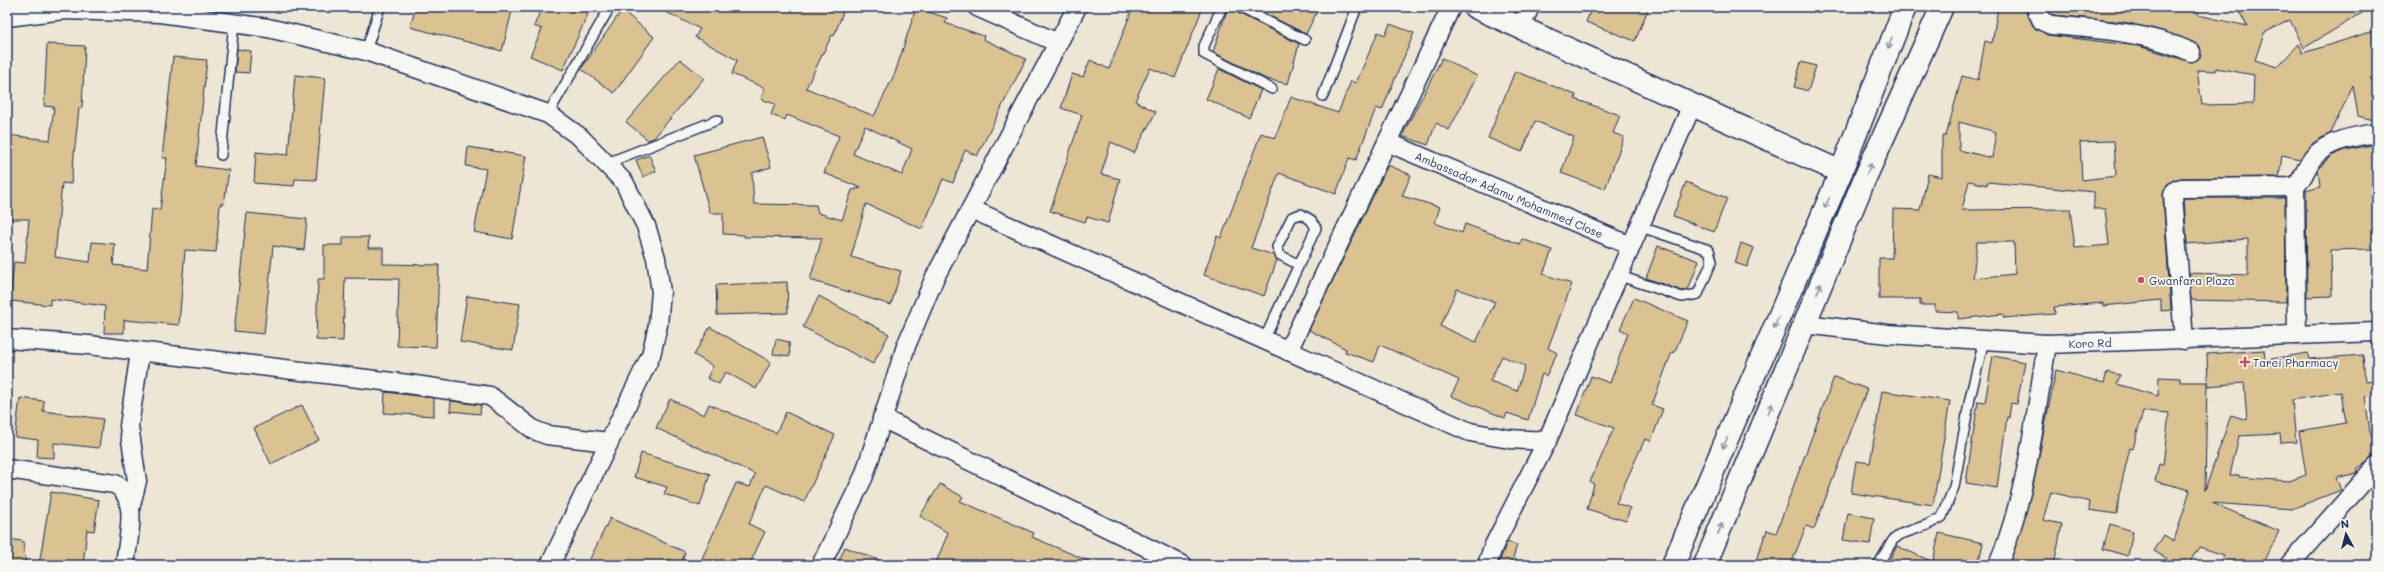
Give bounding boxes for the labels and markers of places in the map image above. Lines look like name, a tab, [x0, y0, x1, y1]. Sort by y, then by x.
place label: Gwanfara Plaza	[2149, 273, 2235, 288]
marker: Gwanfara Plaza	[2136, 275, 2146, 285]
place label: Tarei Pharmacy	[2253, 355, 2339, 370]
marker: Tarei Pharmacy	[2240, 357, 2250, 367]

